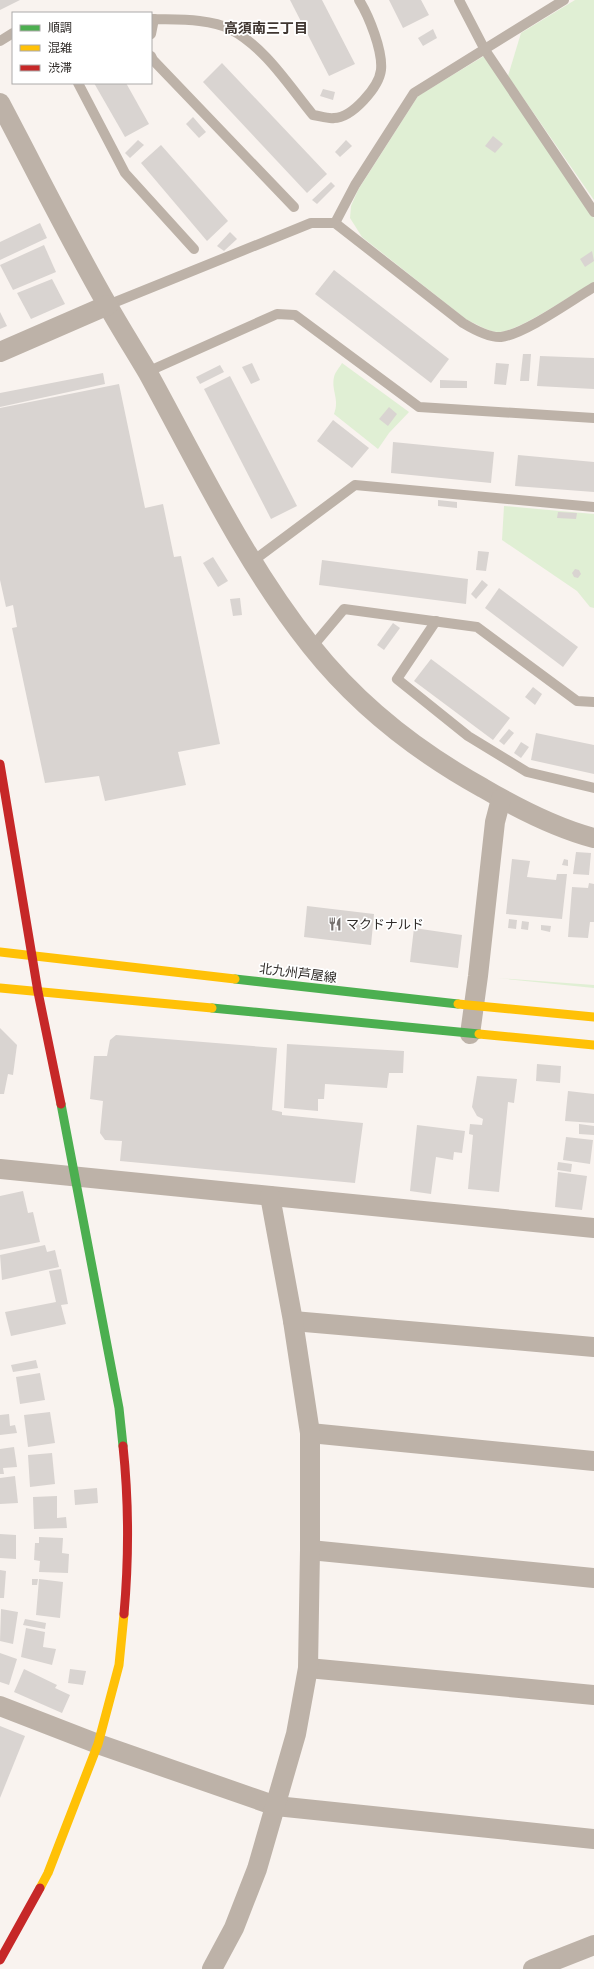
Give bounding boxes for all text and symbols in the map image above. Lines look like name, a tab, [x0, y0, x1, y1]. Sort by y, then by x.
legend	[12, 12, 152, 84]
district label: 高須南三丁目	[224, 20, 308, 36]
text: 順調	[48, 21, 72, 35]
text: 混雑	[48, 41, 72, 55]
text: 渋滞	[48, 61, 72, 75]
restaurant icon: マクドナルド	[327, 916, 343, 932]
place label: マクドナルド	[346, 917, 424, 932]
street label: 北九州芦屋線	[258, 961, 338, 985]

